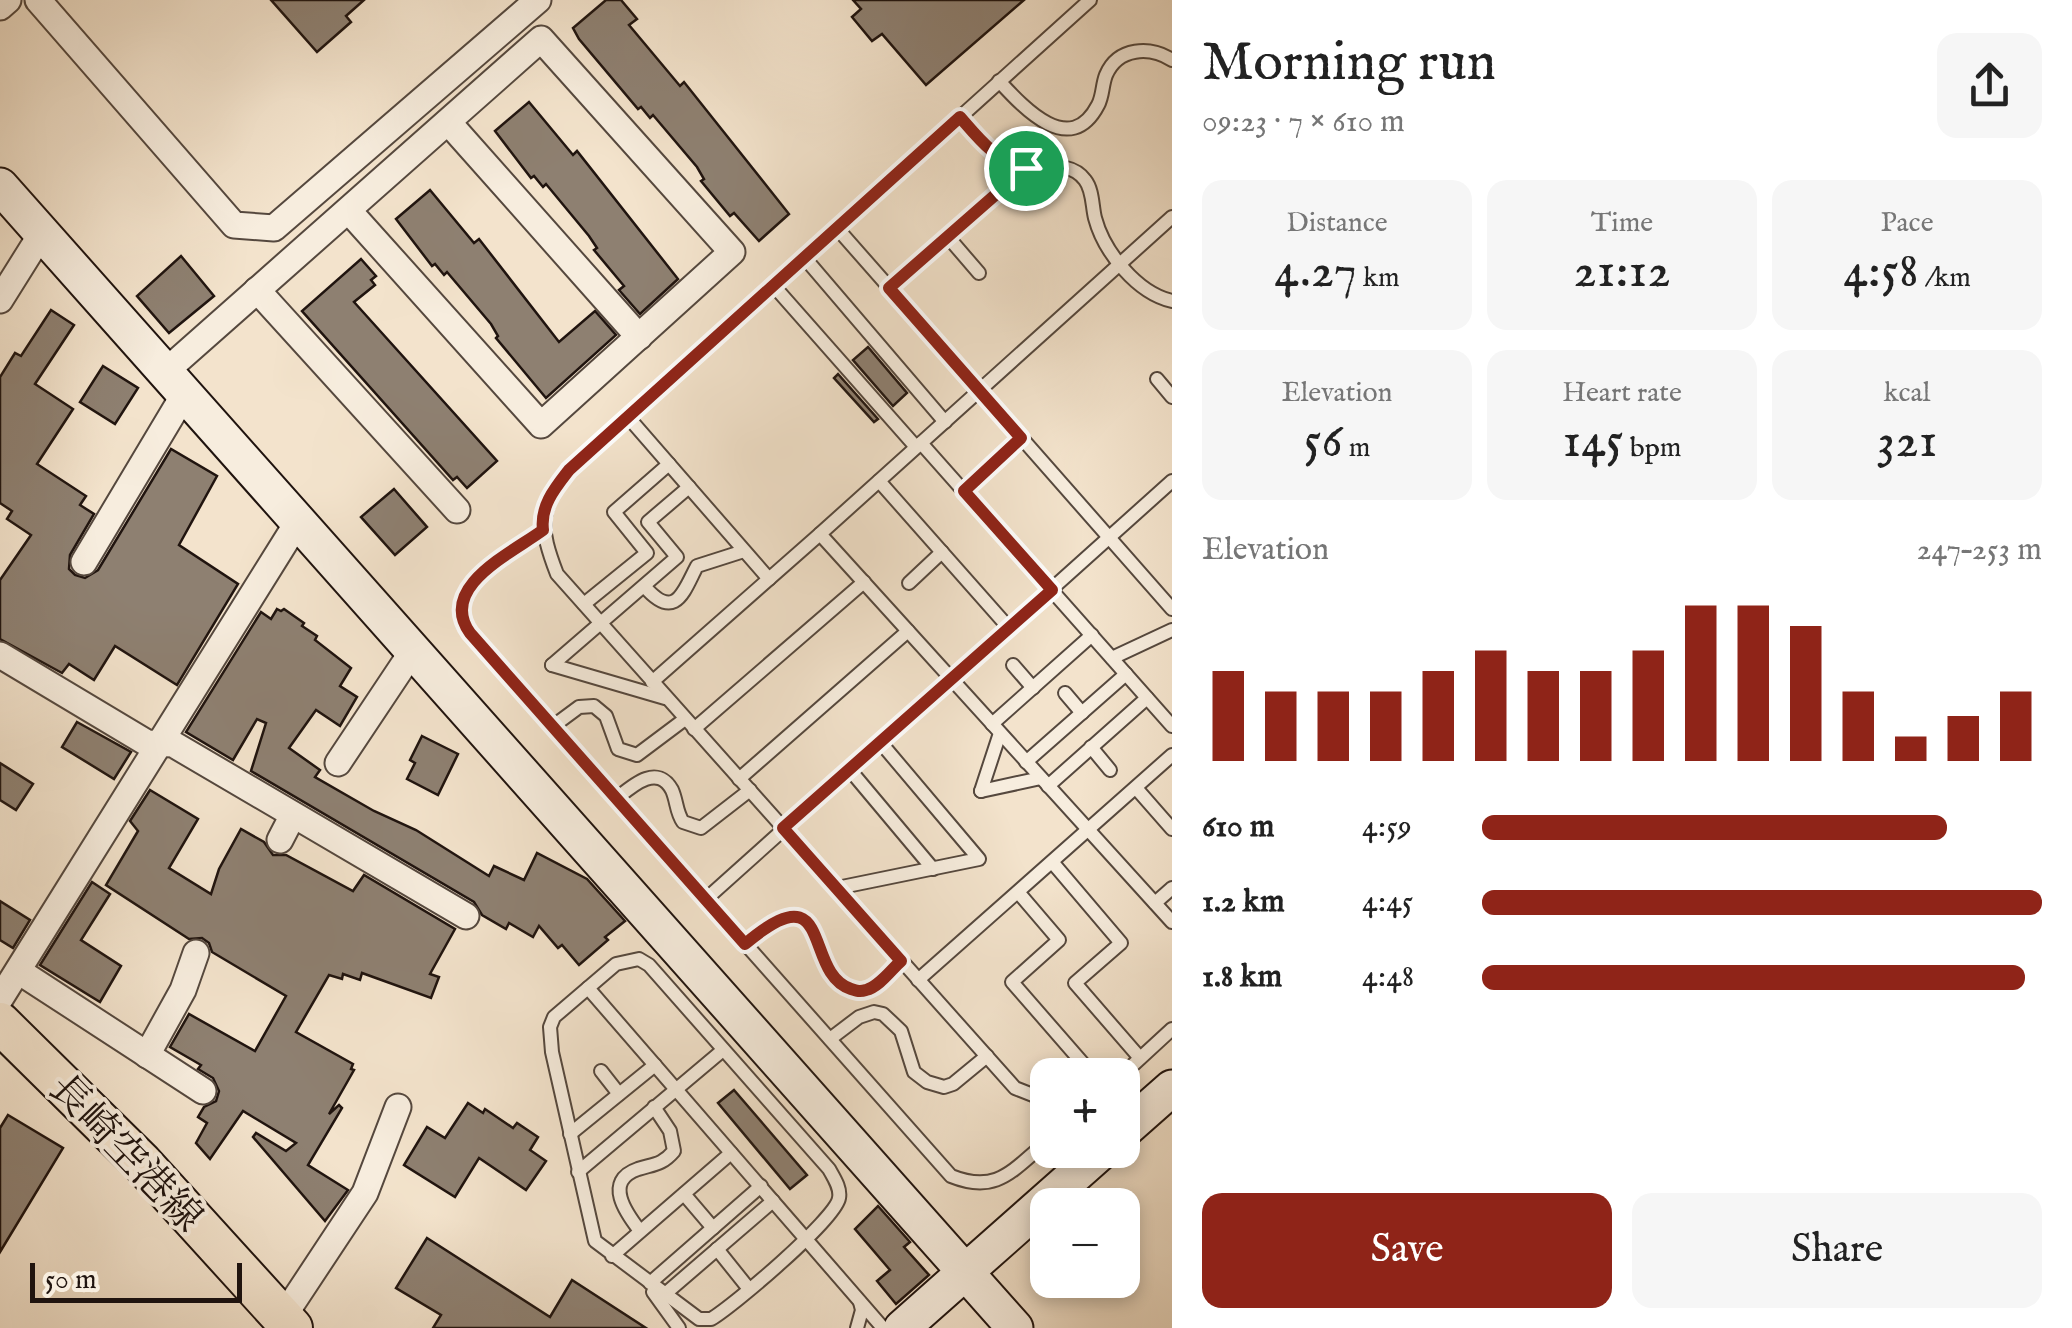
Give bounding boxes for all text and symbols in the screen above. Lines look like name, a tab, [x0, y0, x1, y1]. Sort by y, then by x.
text: Morning run	[1202, 29, 1496, 99]
button: share	[1937, 33, 2042, 138]
text: 09:23 · 7 × 610 m	[1202, 102, 1405, 143]
pin	[984, 126, 1069, 211]
icon: arrive	[999, 141, 1054, 196]
text: Distance	[1286, 206, 1388, 241]
text: Time	[1591, 206, 1653, 241]
text: Pace	[1881, 206, 1933, 241]
text: 4.27	[1274, 241, 1357, 304]
text: 21:12	[1573, 241, 1671, 304]
text: 4:58	[1843, 241, 1919, 304]
text: km	[1357, 261, 1400, 296]
text: /km	[1919, 261, 1971, 296]
text: Elevation	[1281, 376, 1393, 411]
text: Heart rate	[1562, 376, 1682, 411]
text: kcal	[1884, 376, 1930, 411]
text: 56	[1304, 411, 1343, 474]
text: 145	[1563, 411, 1624, 474]
text: 321	[1877, 411, 1937, 474]
text: m	[1343, 431, 1370, 466]
text: bpm	[1624, 431, 1681, 466]
text: Elevation	[1202, 530, 1329, 571]
text: 247–253 m	[1916, 530, 2042, 571]
text: 610 m	[1202, 807, 1275, 848]
text: 4:59	[1362, 807, 1412, 848]
text: 1.2 km	[1202, 882, 1285, 923]
text: 4:45	[1362, 882, 1413, 923]
text: 1.8 km	[1202, 957, 1282, 998]
text: 4:48	[1362, 957, 1414, 998]
map controls	[1030, 1058, 1140, 1298]
button: +	[1030, 1058, 1140, 1168]
street label: 長崎空港線	[37, 1065, 212, 1244]
button: −	[1030, 1188, 1140, 1298]
button: Save	[1202, 1193, 1612, 1308]
button: Share	[1632, 1193, 2042, 1308]
scale bar	[30, 1258, 242, 1302]
text: 50 m	[45, 1263, 97, 1298]

